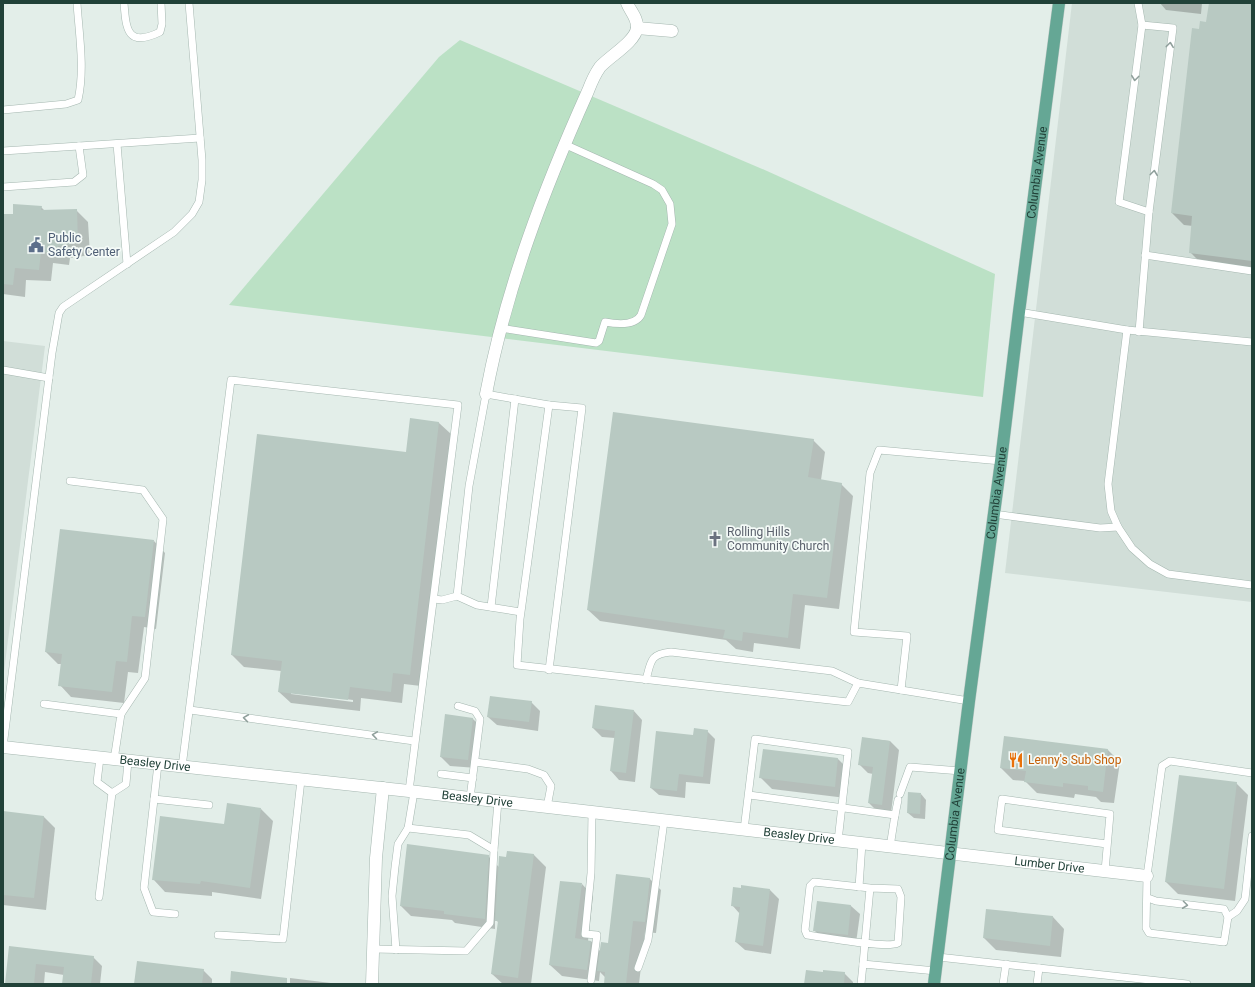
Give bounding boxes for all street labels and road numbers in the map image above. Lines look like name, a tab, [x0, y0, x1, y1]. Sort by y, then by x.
street label: Columbia Avenue	[1024, 125, 1050, 220]
street label: Columbia Avenue	[984, 446, 1010, 540]
street label: Beasley Drive	[119, 753, 191, 774]
street label: Columbia Avenue	[942, 767, 968, 861]
street label: Beasley Drive	[441, 788, 513, 810]
street label: Beasley Drive	[763, 825, 835, 847]
street label: Lumber Drive	[1014, 854, 1085, 876]

